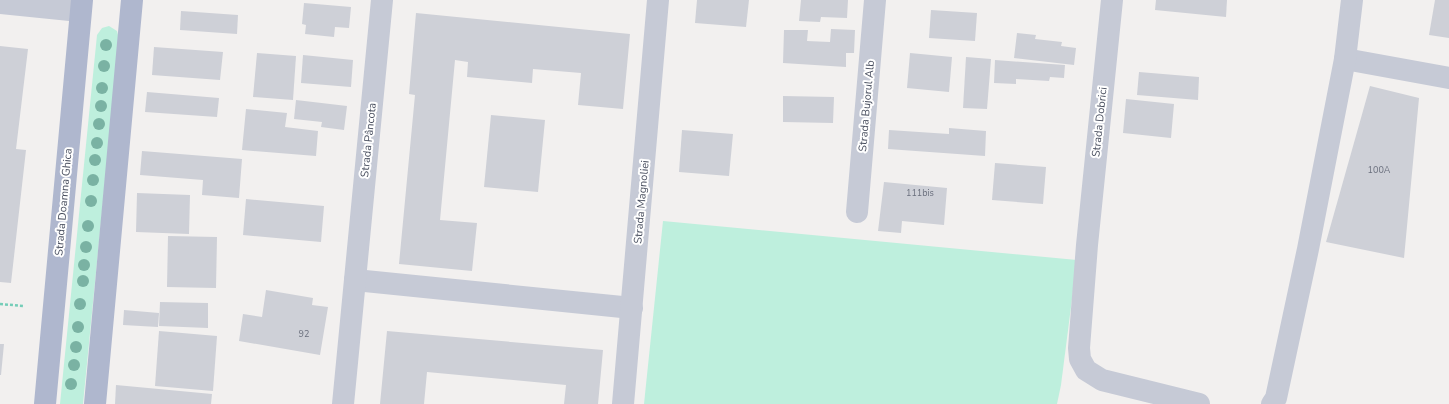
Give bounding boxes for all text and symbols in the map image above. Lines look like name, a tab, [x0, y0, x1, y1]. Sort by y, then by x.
street label: Strada Bujorul Alb	[855, 60, 878, 152]
street label: Strada Dobrici	[1088, 86, 1111, 158]
street label: Strada Pâncota	[357, 102, 380, 178]
street label: Strada Doamna Ghica	[51, 148, 76, 256]
street label: Strada Magnoliei	[630, 160, 653, 244]
house number: 100A	[1368, 164, 1391, 176]
house number: 111bis	[906, 187, 934, 199]
house number: 92	[299, 328, 309, 340]

